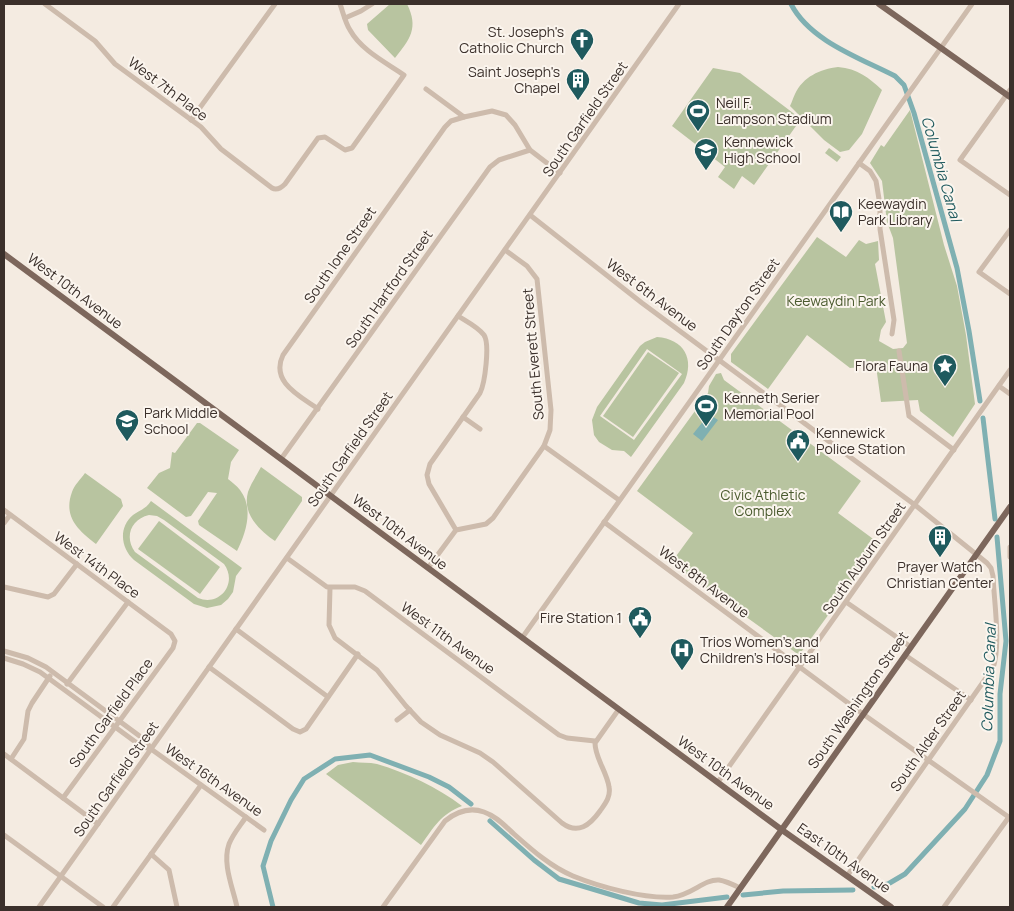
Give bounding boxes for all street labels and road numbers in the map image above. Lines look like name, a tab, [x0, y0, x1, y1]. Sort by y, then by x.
street label: West 7th Place	[125, 52, 212, 125]
street label: South Garfield Street	[538, 57, 632, 180]
street label: South Ione Street	[299, 202, 380, 307]
street label: South Hartford Street	[341, 226, 437, 352]
street label: West 10th Avenue	[24, 248, 127, 333]
street label: West 6th Avenue	[603, 254, 702, 335]
street label: South Dayton Street	[692, 254, 784, 373]
street label: South Everett Street	[517, 287, 548, 421]
street label: South Garfield Street	[303, 387, 397, 510]
street label: West 10th Avenue	[349, 489, 452, 574]
street label: South Auburn Street	[818, 497, 910, 618]
street label: West 14th Place	[51, 527, 144, 602]
street label: West 8th Avenue	[655, 541, 754, 622]
street label: West 11th Avenue	[397, 597, 499, 678]
street label: South Washington Street	[803, 627, 913, 772]
street label: South Garfield Place	[64, 654, 157, 771]
street label: South Alder Street	[886, 686, 970, 795]
street label: South Garfield Street	[69, 717, 163, 840]
street label: West 10th Avenue	[674, 731, 778, 814]
street label: West 16th Avenue	[162, 739, 267, 820]
street label: East 10th Avenue	[794, 818, 895, 897]

